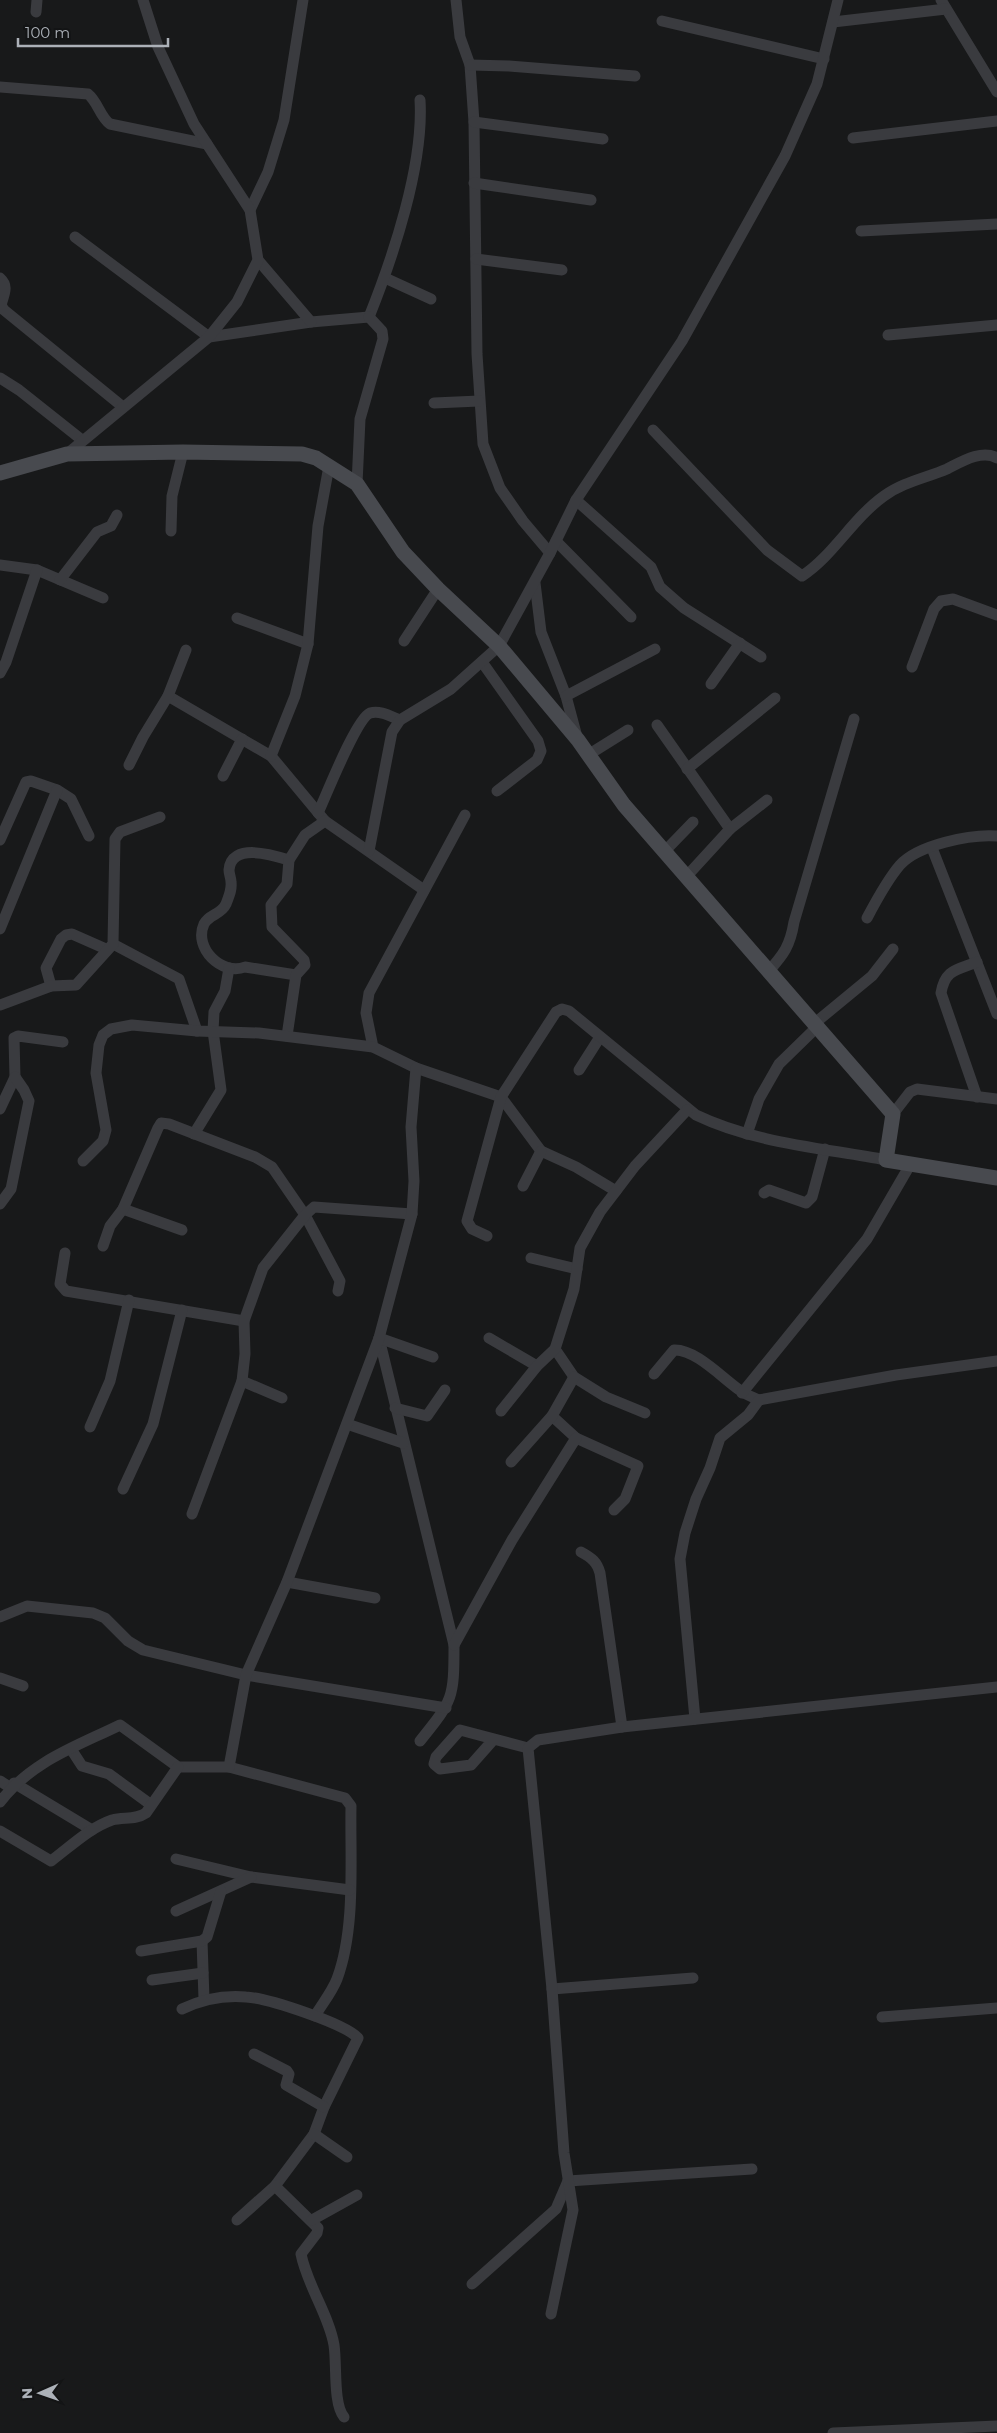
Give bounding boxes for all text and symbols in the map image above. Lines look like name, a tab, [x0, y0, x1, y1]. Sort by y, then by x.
scale bar	[18, 15, 168, 47]
text: 100 m	[25, 23, 70, 42]
north arrow	[15, 2368, 65, 2418]
text: N	[18, 2387, 36, 2399]

